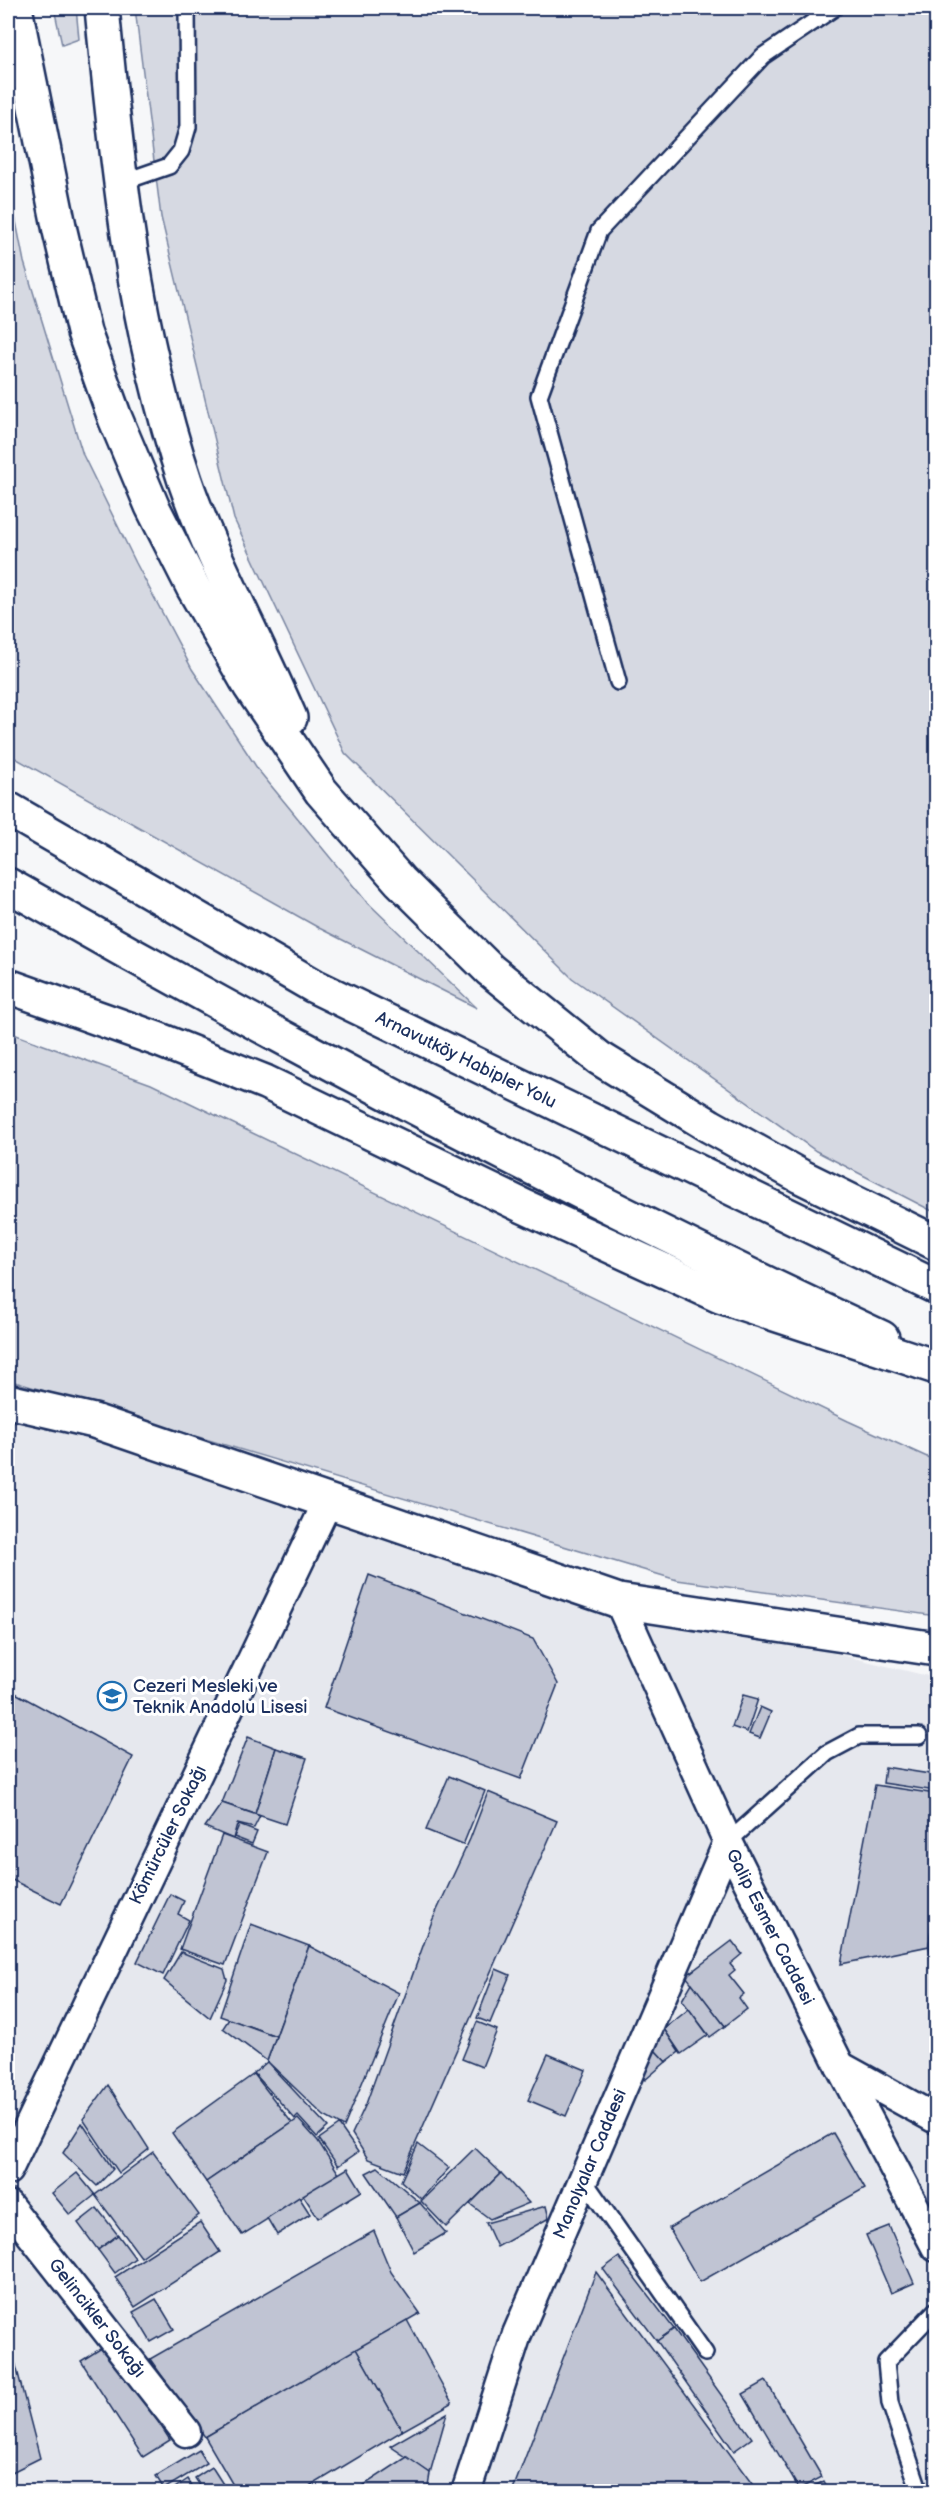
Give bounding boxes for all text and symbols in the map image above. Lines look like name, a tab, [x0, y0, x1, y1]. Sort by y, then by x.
street label: Arnavutköy Habipler Yolu	[372, 1007, 560, 1113]
place label: Cezeri Mesleki ve Teknik Anadolu Lisesi	[133, 1676, 308, 1718]
school or university icon: Cezeri Mesleki ve Teknik Anadolu Lisesi	[96, 1680, 128, 1712]
street label: Kömürcüler Sokağı	[125, 1762, 211, 1908]
street label: Galip Esmer Caddesi	[722, 1845, 818, 2009]
street label: Manolyalar Caddesi	[549, 2086, 631, 2242]
street label: Gelincikler Sokağı	[44, 2254, 150, 2382]

